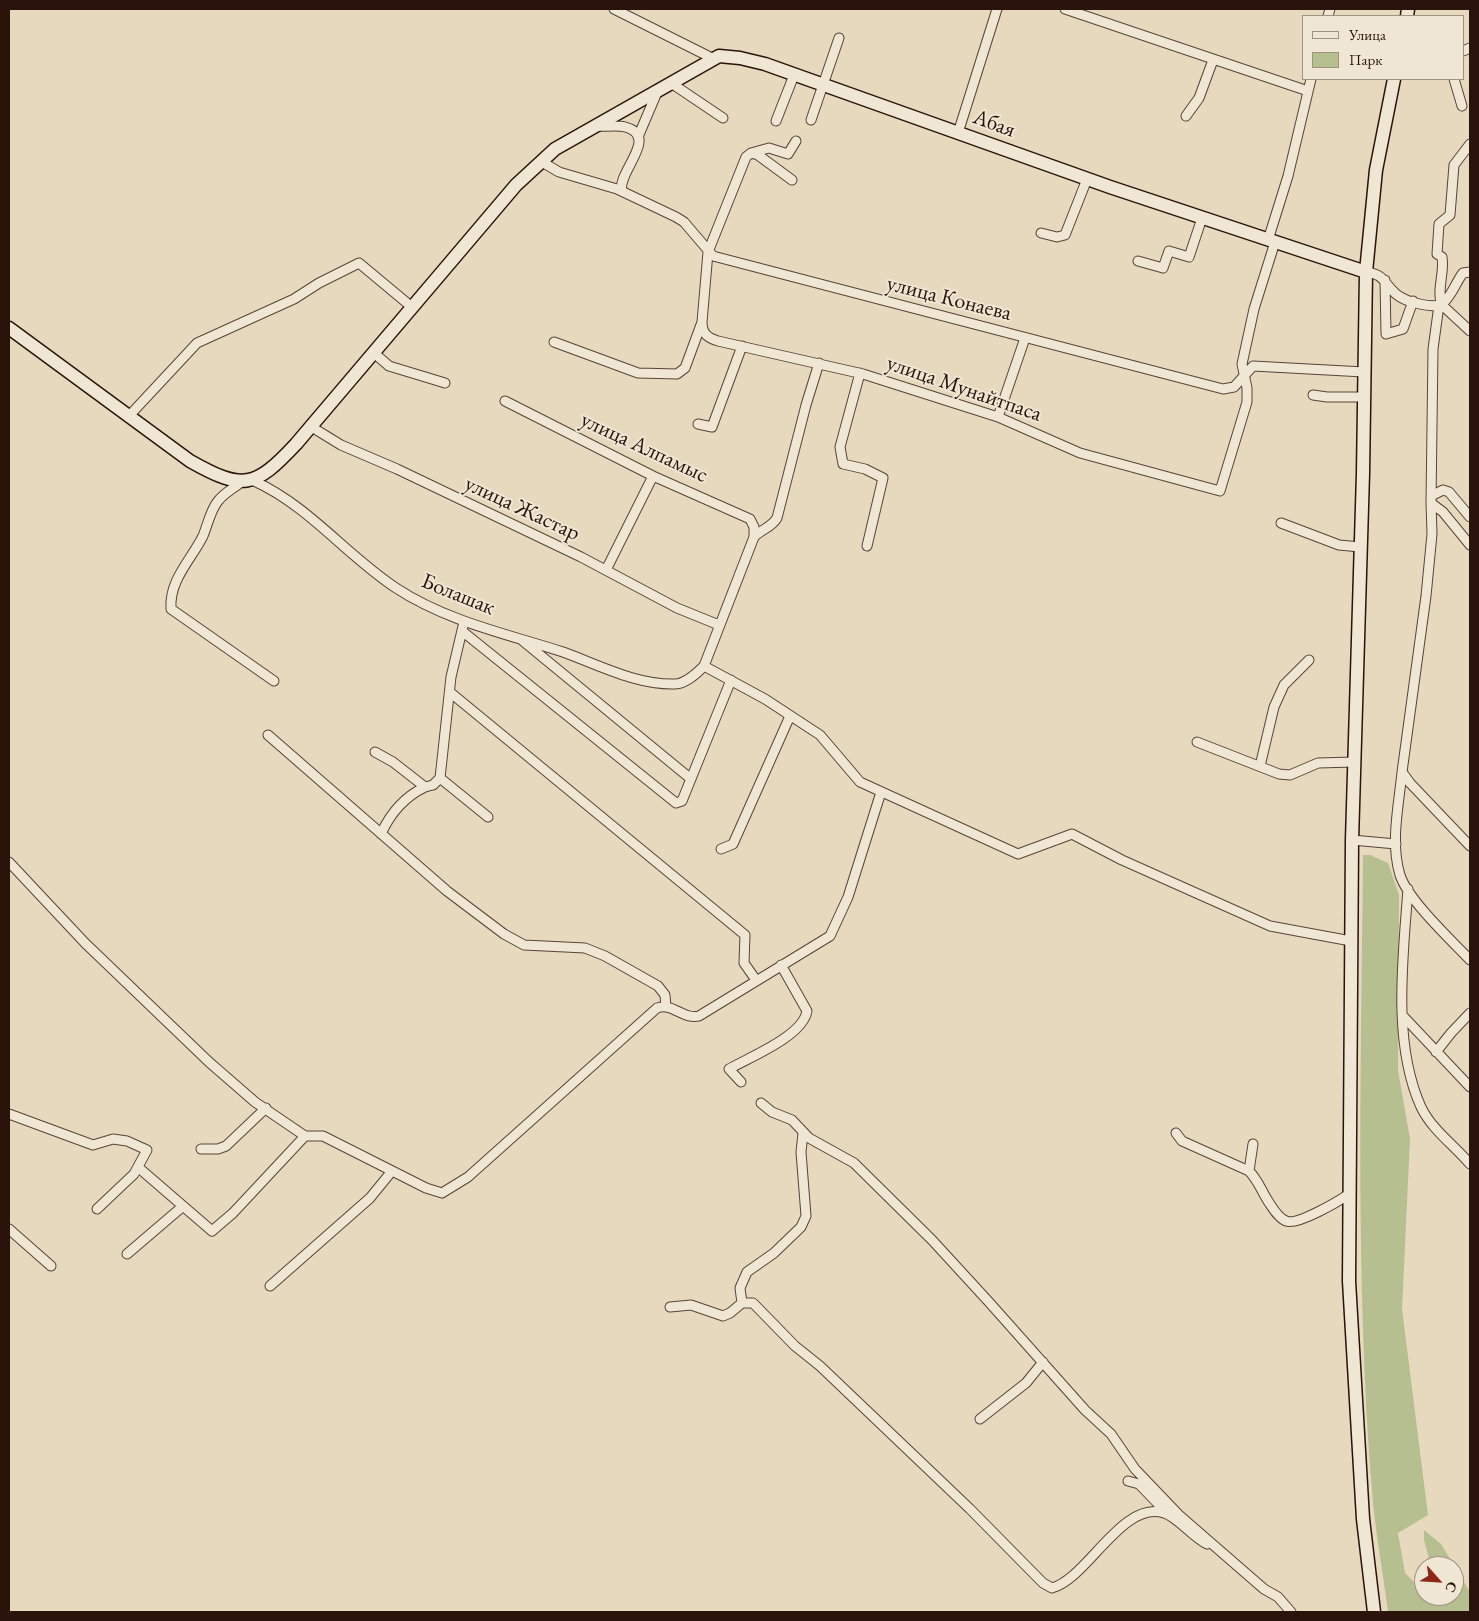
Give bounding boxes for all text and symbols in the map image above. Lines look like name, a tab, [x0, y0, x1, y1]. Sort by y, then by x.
legend	[1302, 15, 1464, 80]
text: Улица	[1349, 25, 1386, 44]
text: Парк	[1349, 50, 1382, 69]
street label: Абая	[969, 104, 1019, 144]
street label: улица Конаева	[884, 271, 1014, 327]
street label: улица Мунайтпаса	[883, 350, 1045, 428]
street label: улица Алпамыс	[576, 407, 712, 489]
street label: улица Жастар	[460, 471, 584, 547]
street label: Болашак	[417, 568, 499, 622]
north arrow	[1414, 1556, 1464, 1606]
text: С	[1441, 1579, 1462, 1596]

